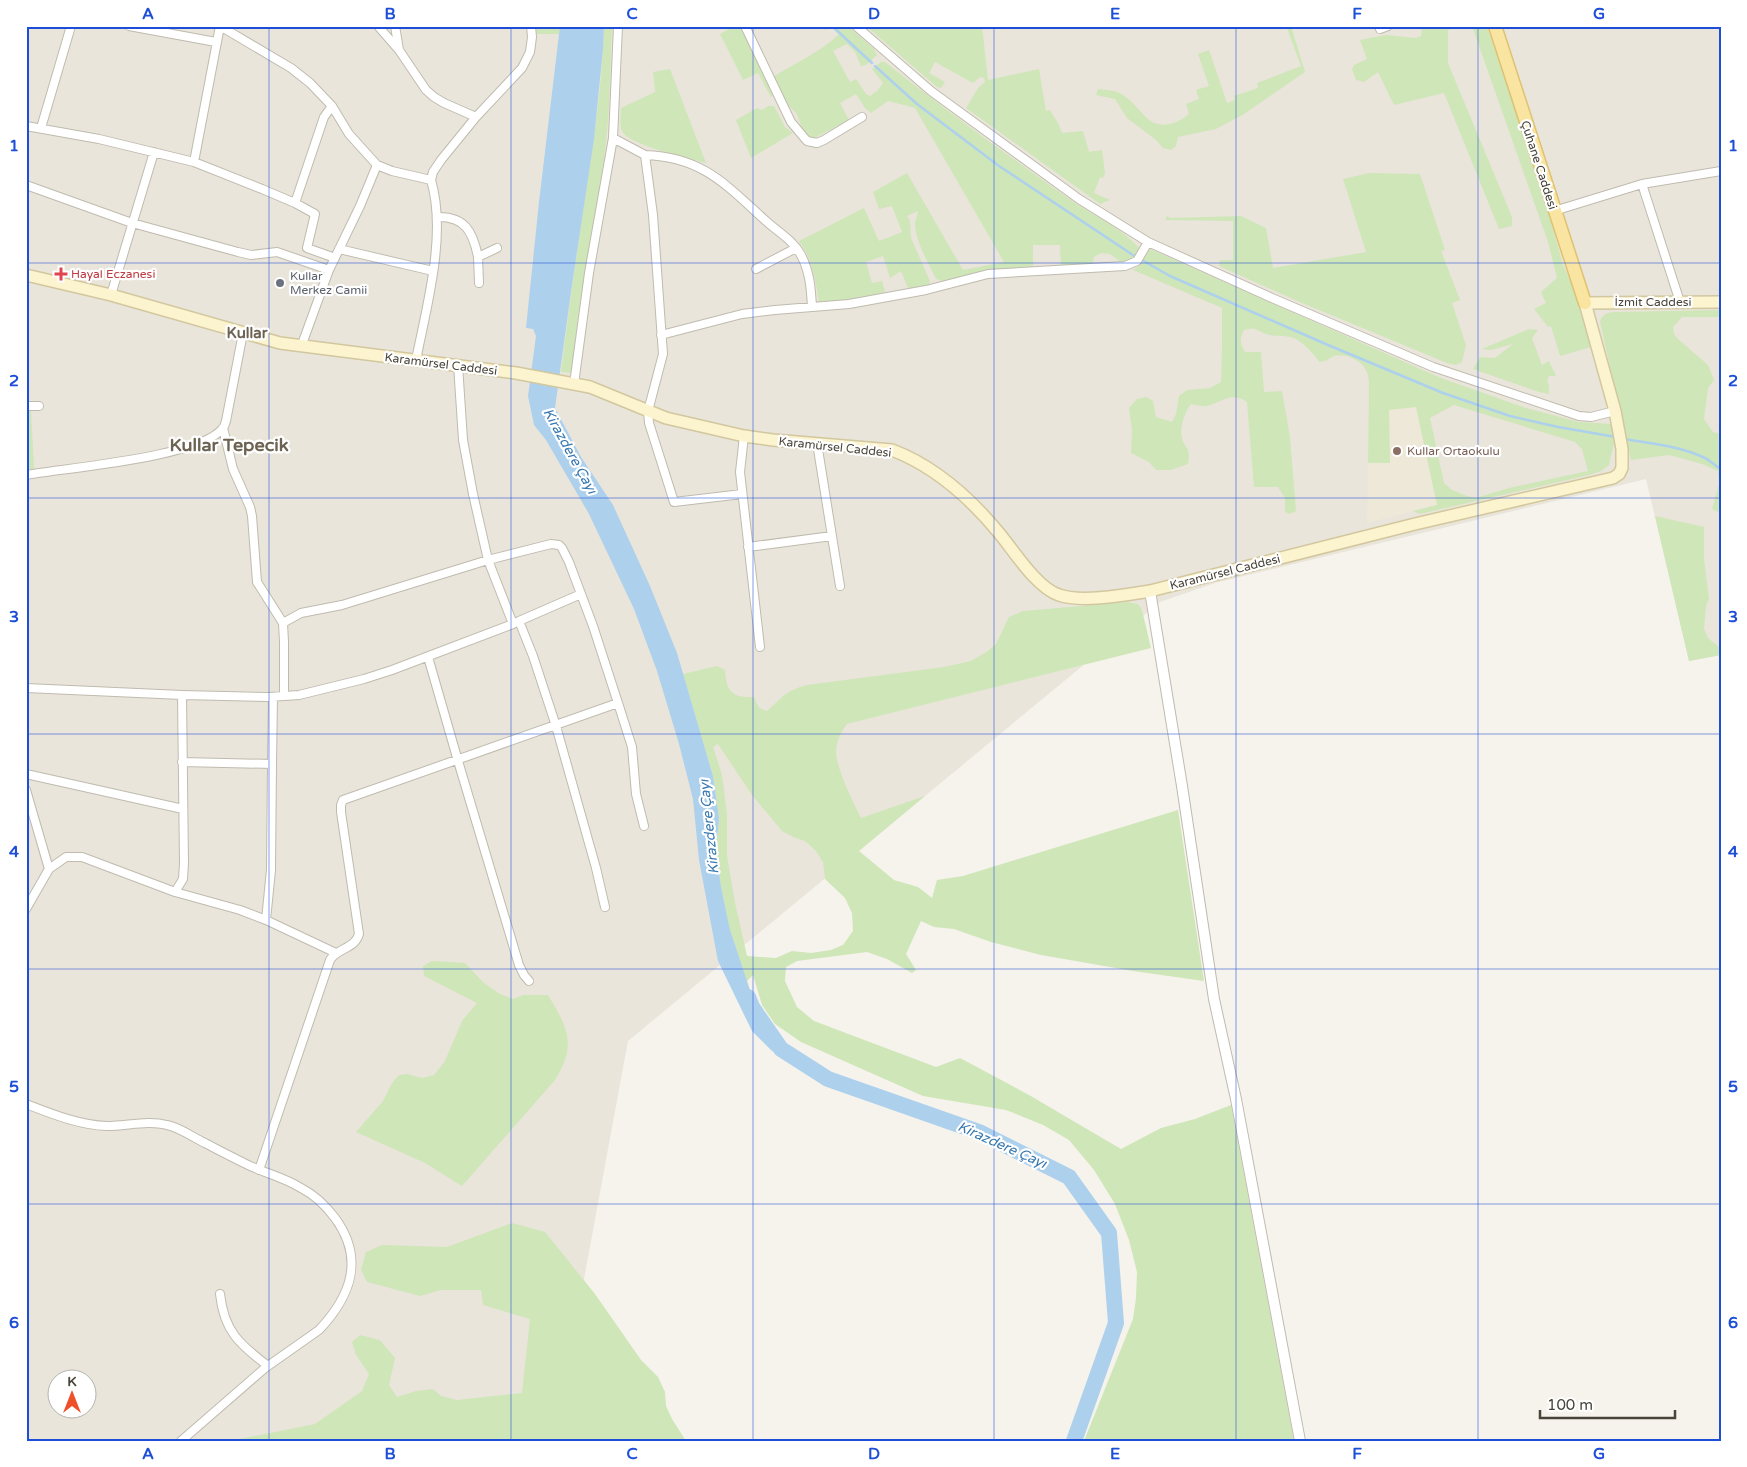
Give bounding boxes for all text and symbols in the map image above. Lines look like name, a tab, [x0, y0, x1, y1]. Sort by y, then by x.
text: A	[142, 4, 154, 24]
text: B	[384, 4, 396, 24]
text: C	[626, 4, 638, 24]
text: D	[868, 4, 880, 24]
text: E	[1110, 4, 1120, 24]
text: F	[1352, 4, 1362, 24]
text: G	[1593, 4, 1605, 24]
street label: Çuhane Caddesi	[1518, 119, 1560, 211]
text: 1	[9, 136, 19, 156]
text: 1	[1728, 136, 1738, 156]
place label: Hayal Eczanesi	[71, 267, 155, 281]
marker: Hayal Eczanesi	[55, 268, 67, 280]
place label: Kullar Merkez Camii	[290, 269, 367, 297]
marker: Kullar Merkez Camii	[274, 277, 286, 289]
street label: İzmit Caddesi	[1615, 295, 1691, 309]
district label: Kullar	[227, 324, 268, 342]
street label: Karamürsel Caddesi	[384, 350, 498, 378]
text: 2	[9, 371, 19, 391]
text: 2	[1728, 371, 1738, 391]
water label: Kirazdere Çayı	[540, 405, 601, 498]
district label: Kullar Tepecik	[169, 434, 289, 456]
street label: Karamürsel Caddesi	[778, 434, 892, 460]
place label: Kullar Ortaokulu	[1407, 444, 1500, 458]
marker: Kullar Ortaokulu	[1391, 445, 1403, 457]
street label: Karamürsel Caddesi	[1168, 551, 1282, 593]
text: 3	[9, 607, 19, 627]
text: 3	[1728, 607, 1738, 627]
water label: Kirazdere Çayı	[695, 777, 722, 875]
text: 4	[9, 842, 19, 862]
text: 4	[1728, 842, 1738, 862]
text: 5	[9, 1077, 19, 1097]
text: 5	[1728, 1077, 1738, 1097]
water label: Kirazdere Çayı	[955, 1118, 1050, 1173]
text: 6	[9, 1313, 19, 1333]
text: 6	[1728, 1313, 1738, 1333]
north arrow	[48, 1370, 98, 1420]
text: K	[67, 1373, 77, 1390]
scale bar	[1540, 1387, 1674, 1419]
text: 100 m	[1547, 1396, 1593, 1414]
text: A	[142, 1444, 154, 1464]
text: B	[384, 1444, 396, 1464]
text: C	[626, 1444, 638, 1464]
text: D	[868, 1444, 880, 1464]
text: E	[1110, 1444, 1120, 1464]
text: F	[1352, 1444, 1362, 1464]
text: G	[1593, 1444, 1605, 1464]

